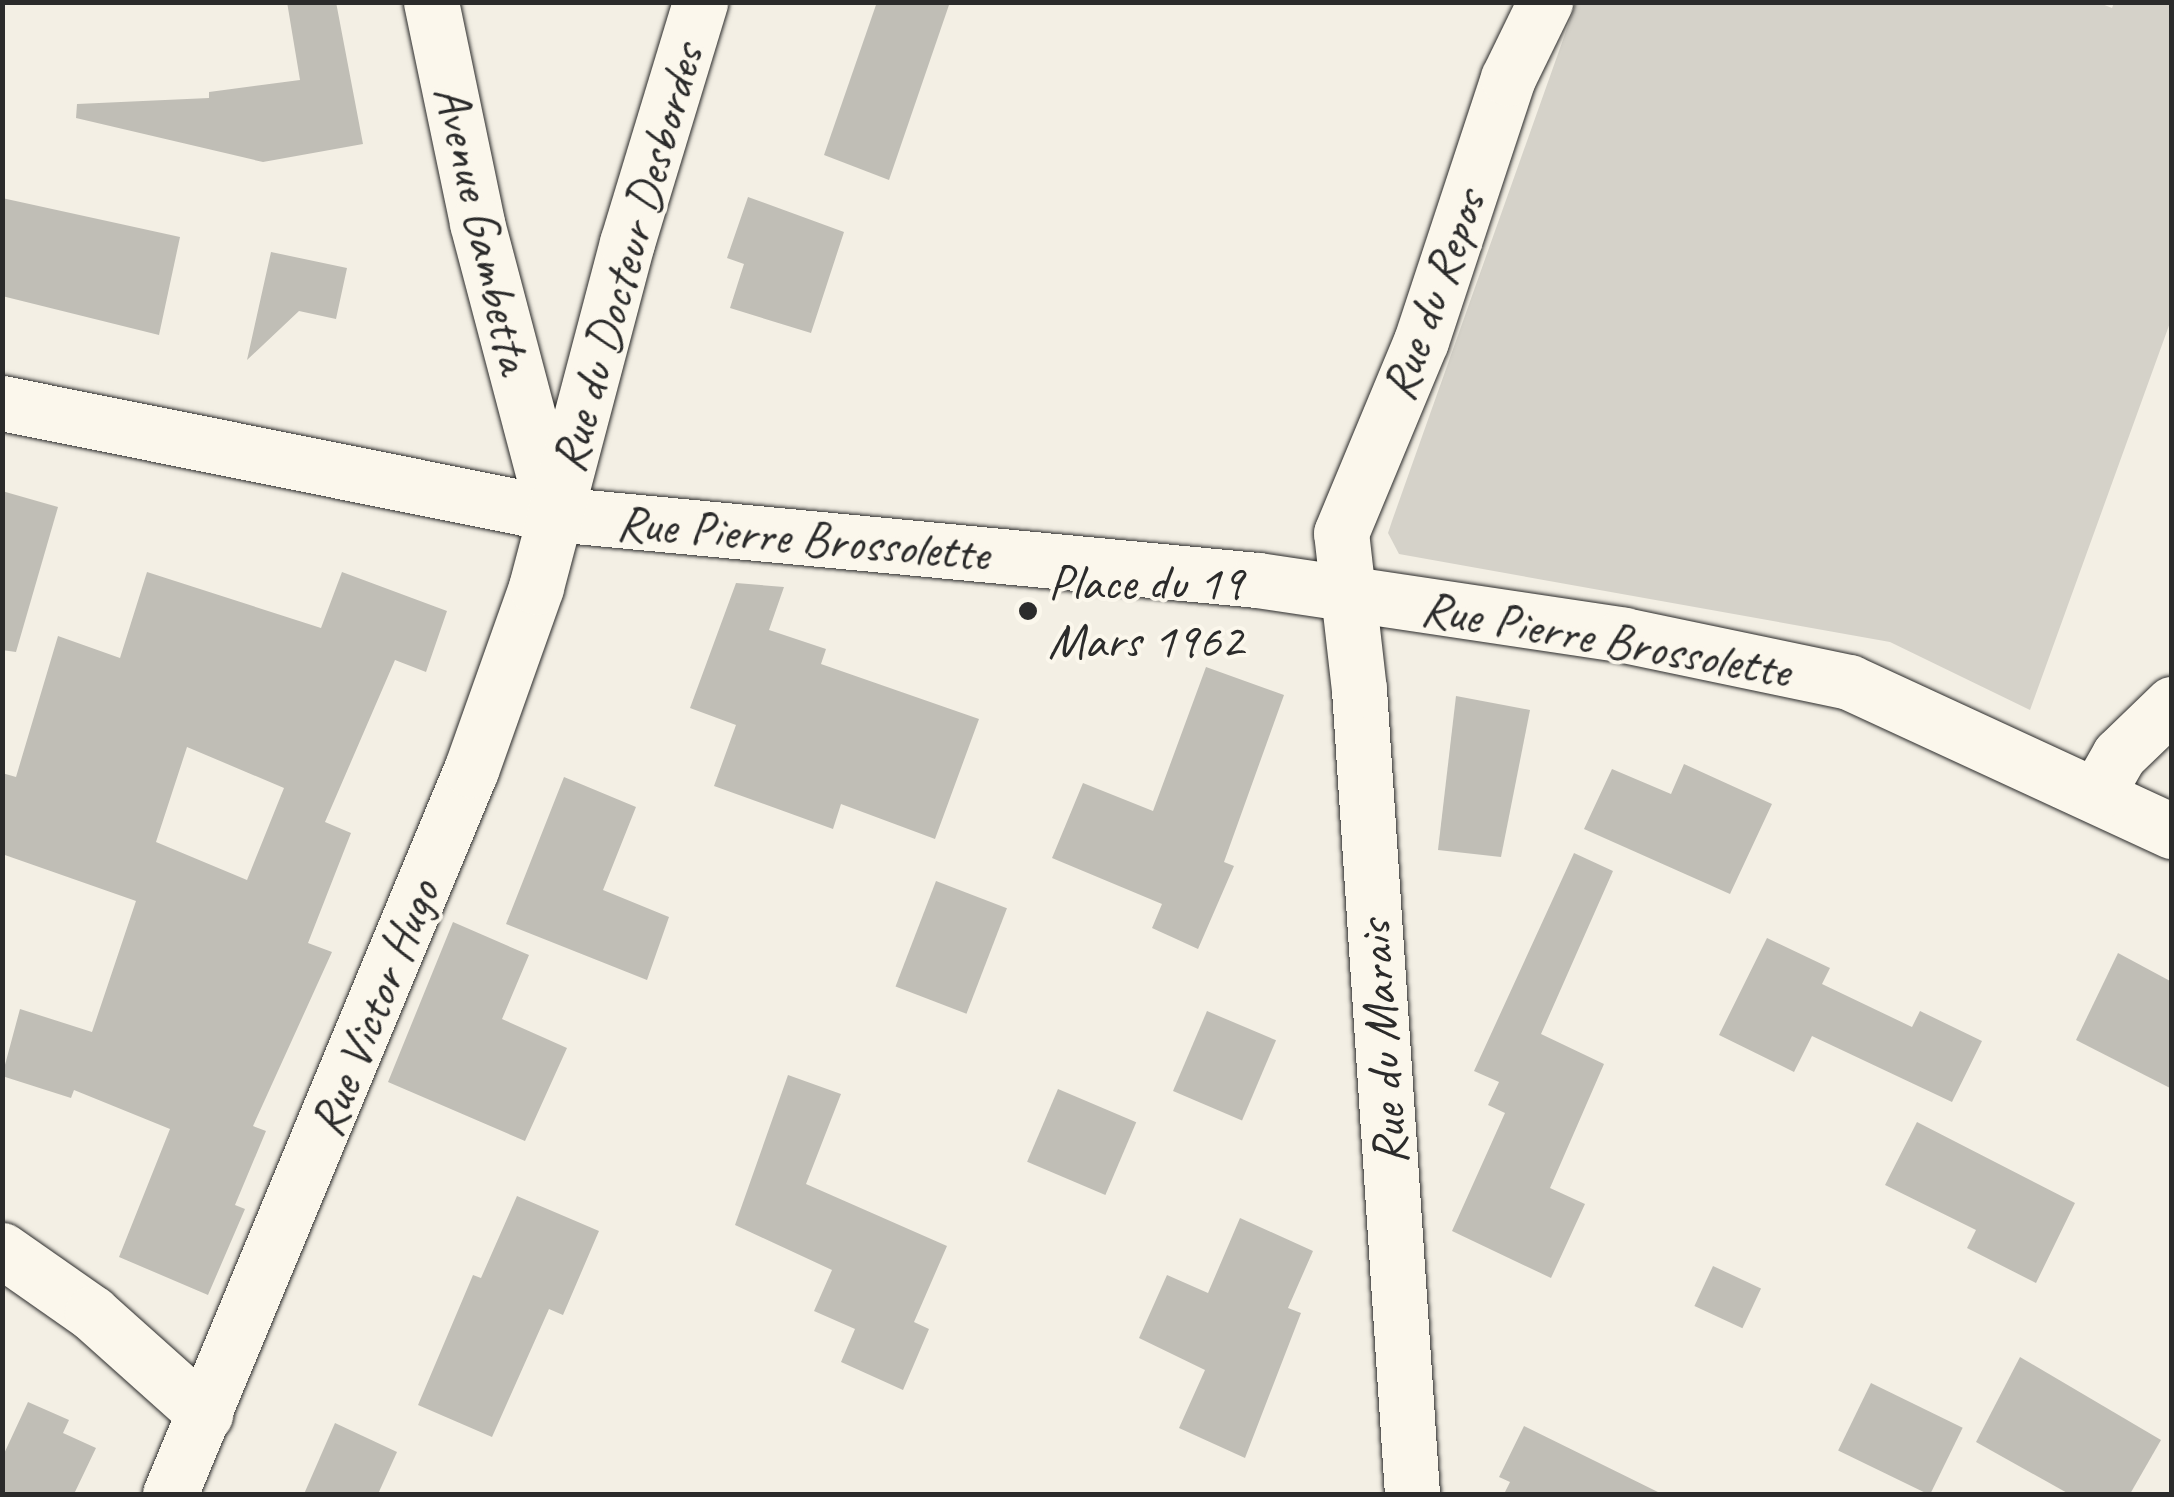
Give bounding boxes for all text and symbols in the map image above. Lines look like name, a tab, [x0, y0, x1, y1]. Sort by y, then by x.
street label: Rue du Docteur Desbordes	[537, 38, 717, 478]
street label: Avenue Gambetta	[421, 80, 545, 378]
street label: Rue du Repos	[1368, 182, 1498, 408]
street label: Rue Pierre Brossolette	[614, 492, 992, 584]
place label: Place du 19 Mars 1962	[1048, 552, 1243, 670]
street label: Rue Pierre Brossolette	[1417, 577, 1795, 701]
marker: Place du 19 Mars 1962	[1017, 600, 1039, 622]
street label: Rue Victor Hugo	[296, 872, 452, 1144]
street label: Rue du Marais	[1344, 919, 1420, 1167]

